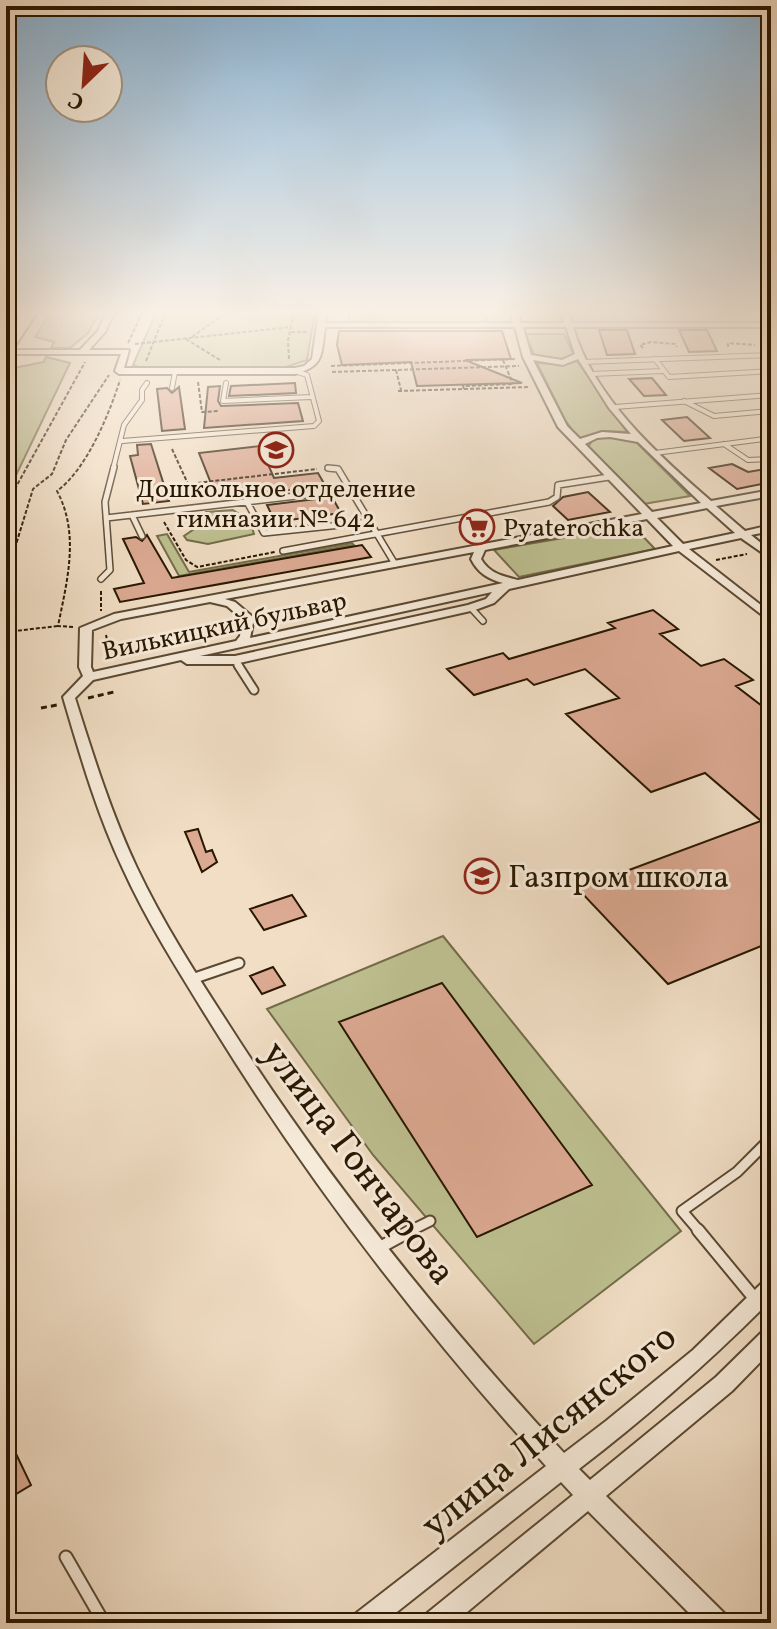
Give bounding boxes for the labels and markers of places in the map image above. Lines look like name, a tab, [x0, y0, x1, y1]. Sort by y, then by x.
school or university icon: Дошкольное отделение гимназии № 642	[257, 431, 295, 469]
place label: Дошкольное отделение гимназии № 642	[136, 472, 416, 538]
supermarket icon: Pyaterochka	[458, 508, 496, 546]
place label: Pyaterochka	[503, 511, 644, 547]
school or university icon: Газпром школа	[463, 857, 501, 895]
place label: Газпром школа	[508, 857, 729, 901]

